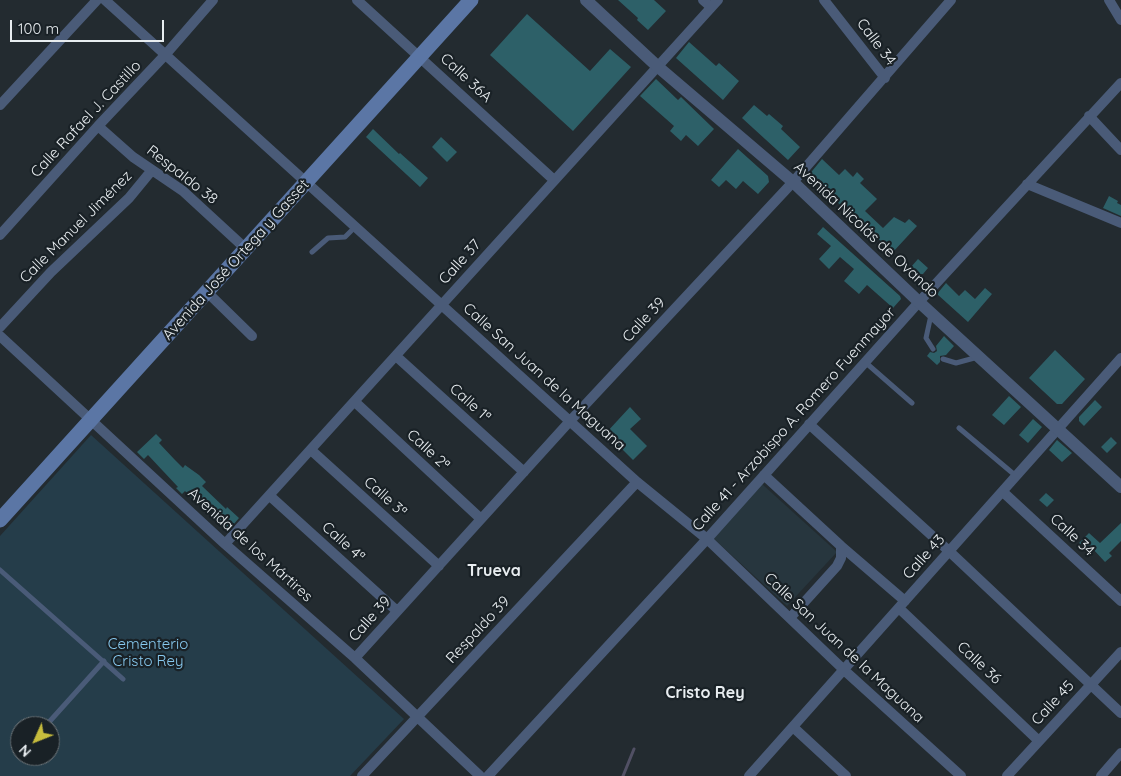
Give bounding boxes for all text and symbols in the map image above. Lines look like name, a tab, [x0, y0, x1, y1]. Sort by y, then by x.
scale bar	[12, 10, 166, 42]
street label: Calle 34	[853, 15, 899, 69]
text: 100 m	[18, 19, 59, 38]
street label: Calle 36A	[437, 50, 495, 106]
street label: Calle Rafael J. Castillo	[27, 57, 145, 181]
street label: Respaldo 38	[143, 142, 221, 208]
street label: Avenida Nicolás de Ovando	[790, 158, 942, 302]
street label: Calle Manuel Jiménez	[16, 167, 136, 287]
street label: Avenida José Ortega y Gasset	[159, 176, 313, 344]
street label: Calle 37	[435, 236, 485, 288]
street label: Calle 39	[619, 294, 669, 346]
street label: Calle San Juan de la Maguana	[459, 299, 629, 455]
street label: Calle 41 - Arzobispo A. Romero Fuenmayor	[689, 303, 899, 535]
street label: Calle 1ª	[446, 380, 494, 426]
street label: Calle 2ª	[403, 426, 453, 474]
street label: Calle 3ª	[360, 473, 410, 521]
street label: Avenida de los Mártires	[184, 484, 316, 606]
street label: Calle 34	[1046, 510, 1098, 560]
street label: Calle 4ª	[318, 518, 368, 566]
street label: Calle 43	[899, 531, 949, 583]
district label: Trueva	[467, 561, 521, 581]
street label: Calle San Juan de la Maguana	[760, 569, 928, 727]
street label: Calle 39	[345, 593, 395, 645]
street label: Respaldo 39	[442, 593, 514, 667]
park label: Cementerio Cristo Rey	[108, 635, 188, 670]
street label: Calle 36	[953, 638, 1005, 688]
street label: Calle 45	[1028, 677, 1078, 729]
district label: Cristo Rey	[665, 683, 745, 703]
north arrow	[10, 716, 60, 766]
text: N	[15, 741, 35, 761]

